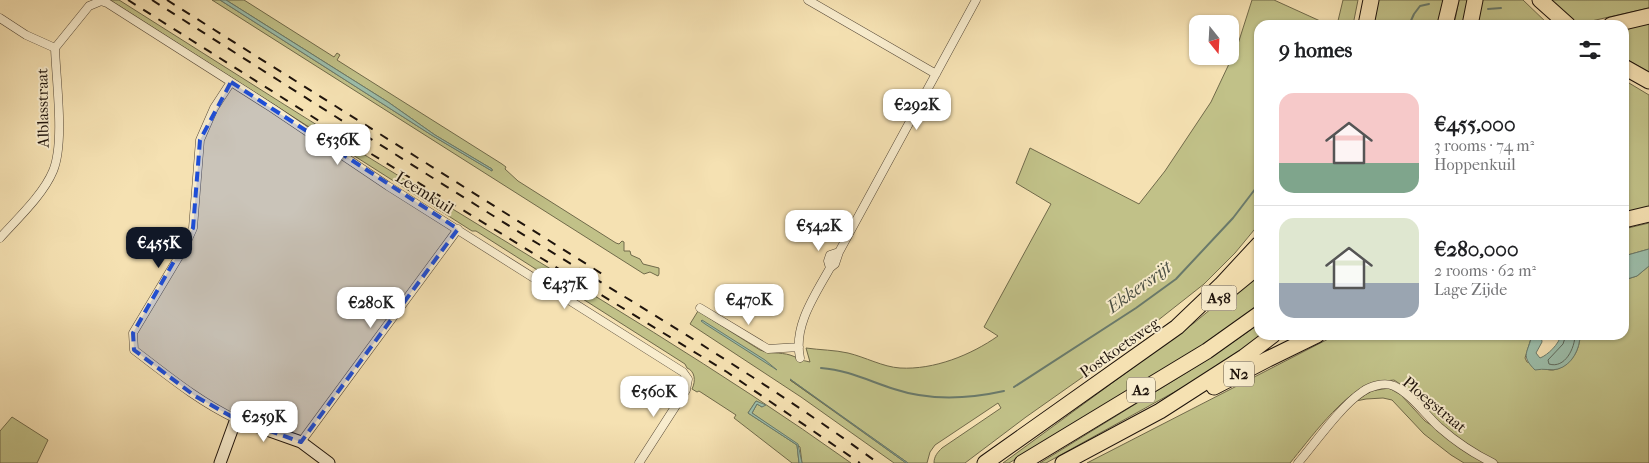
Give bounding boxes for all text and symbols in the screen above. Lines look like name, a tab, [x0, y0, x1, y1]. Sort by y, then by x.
north arrow	[1189, 15, 1239, 65]
map controls	[1189, 15, 1239, 65]
icon: filters	[1576, 36, 1604, 64]
text: 9 homes	[1279, 38, 1352, 62]
street label: Alblasstraat	[32, 68, 53, 149]
pin: €292K	[882, 88, 952, 131]
text: €292K	[894, 95, 940, 114]
text: €455,000	[1434, 112, 1516, 136]
icon: home	[1319, 113, 1379, 173]
pin: €536K	[303, 124, 373, 166]
text: €536K	[316, 130, 360, 149]
text: 3 rooms · 74 m²	[1434, 136, 1534, 155]
text: Hoppenkuil	[1434, 155, 1516, 174]
street label: Leemkuil	[392, 167, 458, 218]
pin: €542K	[784, 210, 854, 252]
text: €542K	[796, 216, 842, 235]
pin: €455K	[124, 226, 194, 269]
text: €455K	[137, 233, 181, 252]
text: €280,000	[1434, 237, 1519, 261]
icon: home	[1319, 238, 1379, 298]
water label: Ekkersrijt	[1102, 256, 1177, 318]
text: 2 rooms · 62 m²	[1434, 261, 1536, 280]
pin: €437K	[530, 268, 600, 310]
text: €437K	[543, 274, 587, 293]
text: Lage Zijde	[1434, 280, 1507, 299]
pin: €470K	[714, 284, 784, 326]
pin: €280K	[336, 286, 406, 329]
road number: A58	[1202, 286, 1236, 310]
text: €470K	[726, 290, 772, 309]
text: €280K	[348, 293, 394, 312]
street label: Postkoetsweg	[1076, 313, 1163, 382]
road number: N2	[1224, 362, 1254, 386]
street label: Ploegstraat	[1399, 372, 1471, 437]
pin: €560K	[619, 376, 689, 418]
road number: A2	[1127, 378, 1155, 402]
text: €560K	[631, 382, 677, 401]
pin: €259K	[229, 400, 299, 443]
text: €259K	[242, 407, 286, 426]

